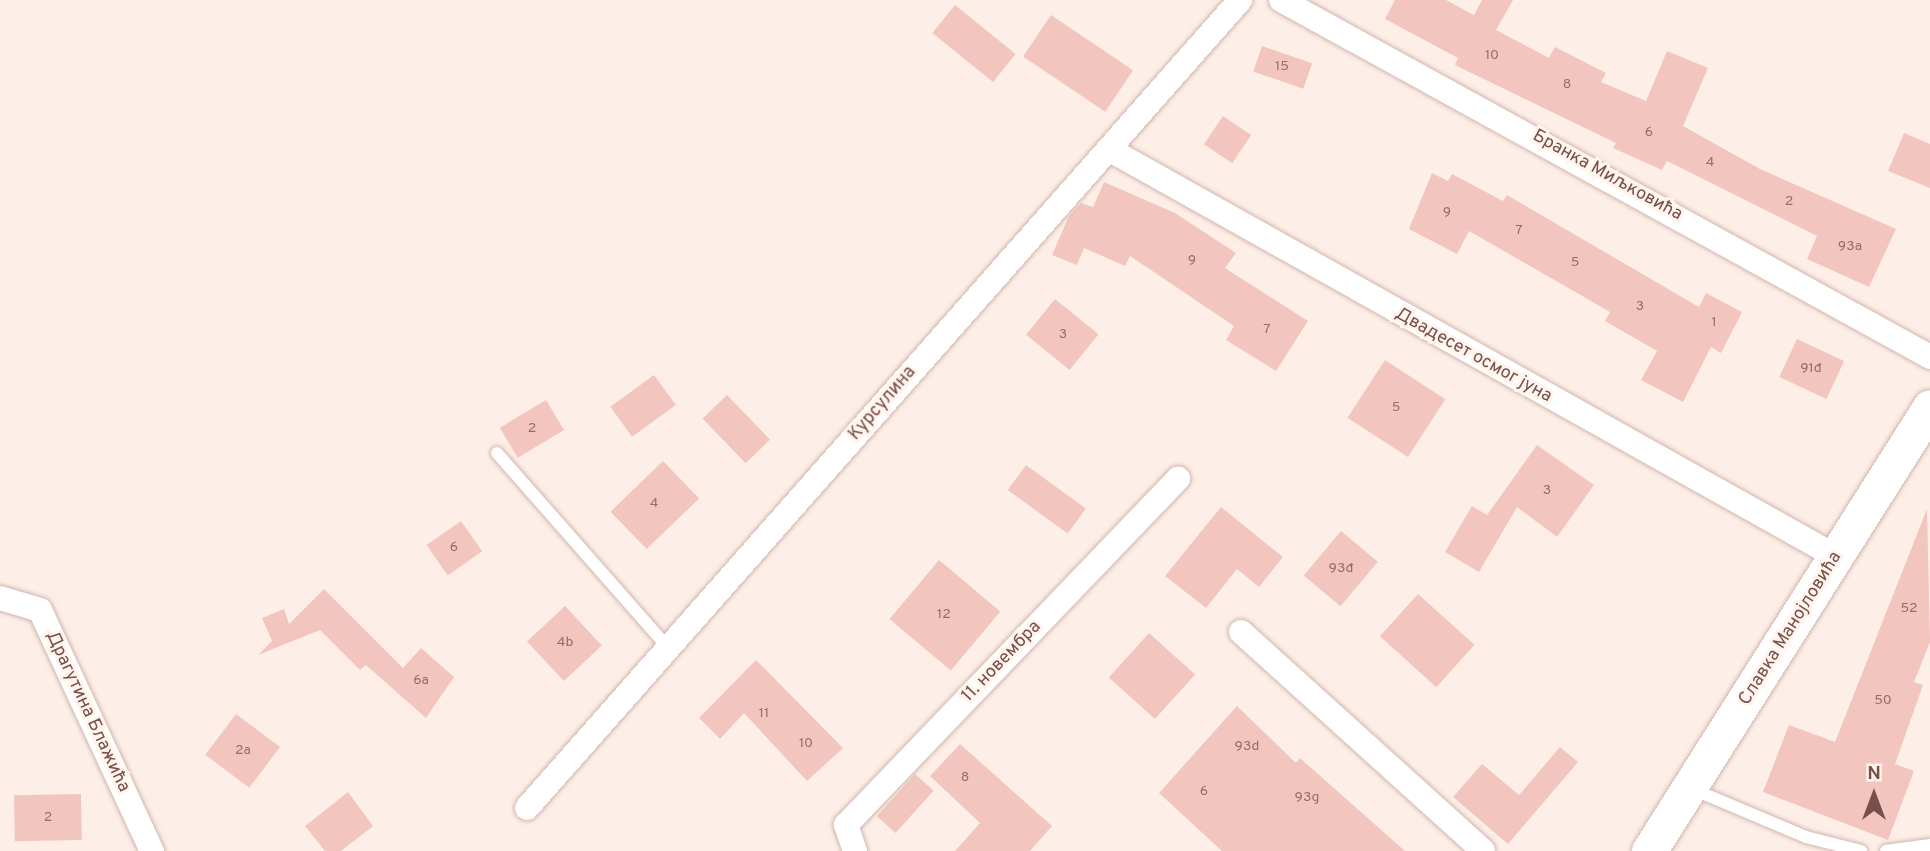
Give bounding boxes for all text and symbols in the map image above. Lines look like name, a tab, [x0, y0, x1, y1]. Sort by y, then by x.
house number: 10	[1485, 48, 1499, 64]
house number: 15	[1275, 59, 1289, 75]
house number: 8	[1563, 77, 1571, 93]
house number: 6	[1645, 125, 1653, 141]
street label: Бранка Миљковића	[1528, 126, 1686, 226]
house number: 4	[1706, 155, 1714, 171]
house number: 2	[1785, 194, 1793, 210]
house number: 9	[1443, 205, 1451, 221]
house number: 7	[1515, 223, 1523, 239]
house number: 93a	[1838, 239, 1862, 255]
house number: 9	[1188, 253, 1196, 269]
house number: 5	[1571, 255, 1579, 271]
house number: 3	[1636, 299, 1644, 315]
street label: Двадесет осмог јуна	[1391, 304, 1555, 408]
house number: 1	[1711, 315, 1717, 331]
house number: 7	[1263, 322, 1271, 338]
house number: 3	[1059, 327, 1067, 343]
house number: 91đ	[1800, 361, 1822, 377]
street label: Курсулина	[845, 362, 921, 446]
house number: 5	[1392, 400, 1400, 416]
house number: 2	[528, 421, 536, 437]
house number: 3	[1543, 483, 1551, 499]
house number: 4	[650, 496, 658, 512]
house number: 6	[450, 540, 458, 556]
street label: Славка Манојловића	[1735, 548, 1847, 710]
house number: 93đ	[1329, 561, 1353, 577]
house number: 52	[1900, 601, 1918, 617]
house number: 12	[937, 607, 951, 623]
street label: 11. новембра	[958, 617, 1046, 707]
street label: Драгутина Блажића	[40, 628, 134, 796]
house number: 4b	[557, 635, 573, 651]
house number: 6a	[413, 673, 429, 689]
house number: 50	[1874, 693, 1892, 709]
house number: 11	[759, 706, 769, 722]
house number: 10	[799, 736, 813, 752]
house number: 93d	[1235, 739, 1259, 755]
house number: 2a	[235, 743, 251, 759]
north arrow	[1839, 760, 1909, 830]
text: N	[1867, 762, 1881, 786]
house number: 8	[961, 770, 969, 786]
house number: 6	[1200, 784, 1208, 800]
house number: 93g	[1295, 790, 1319, 806]
house number: 2	[44, 810, 52, 826]

